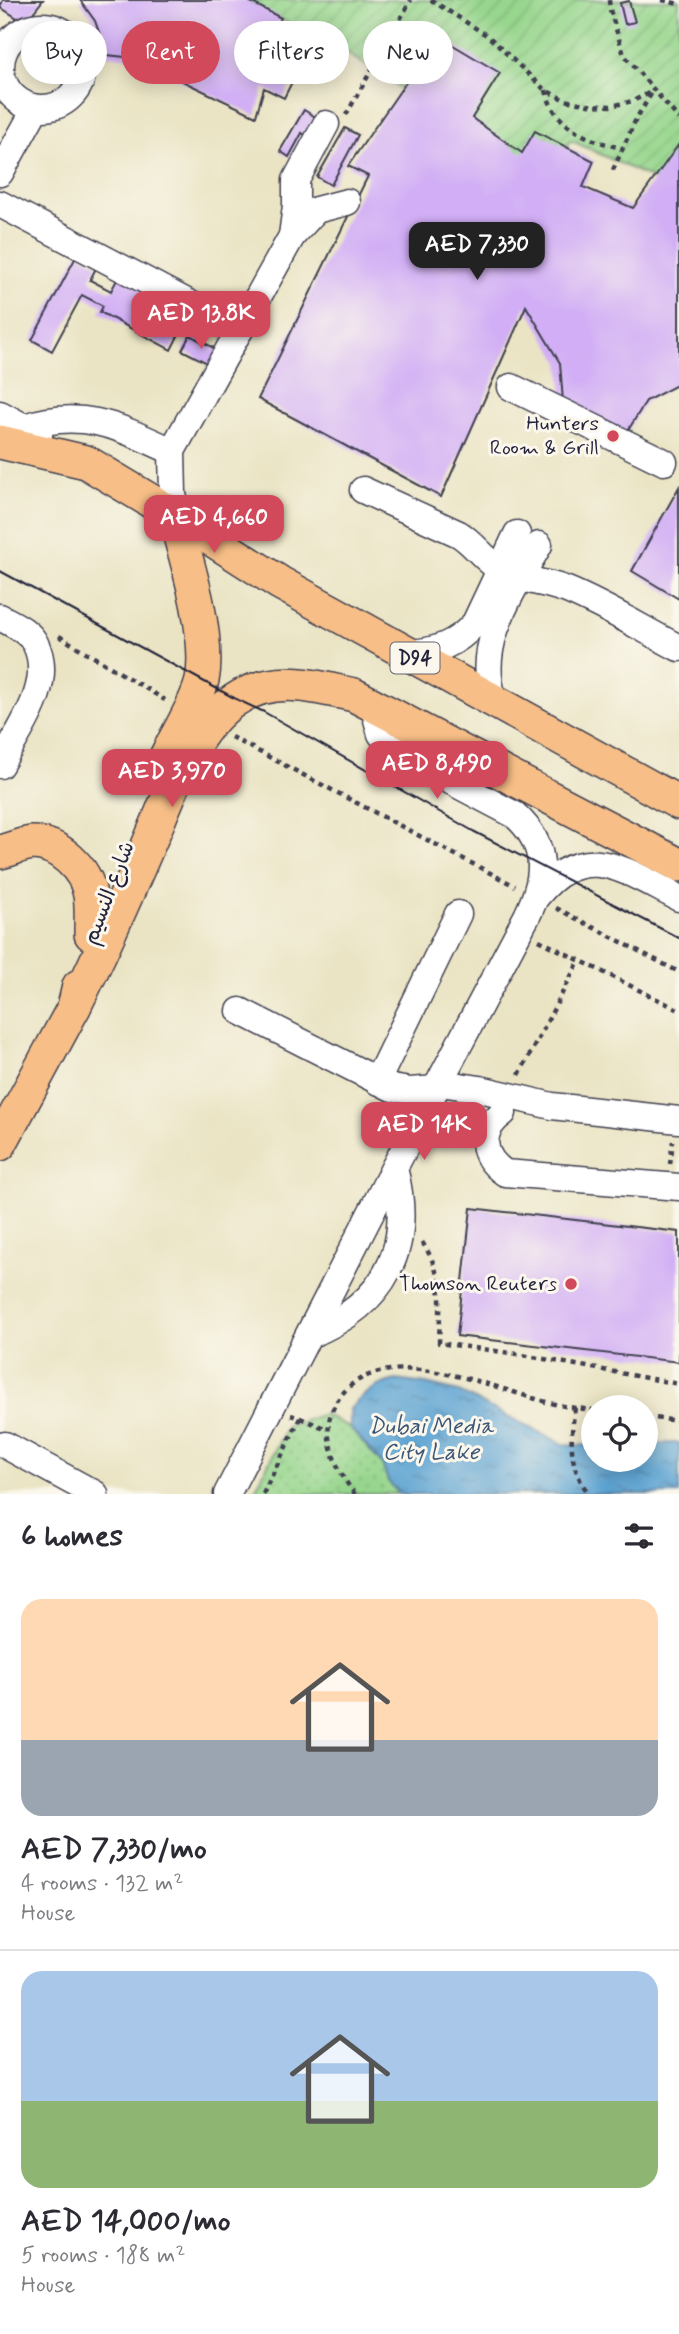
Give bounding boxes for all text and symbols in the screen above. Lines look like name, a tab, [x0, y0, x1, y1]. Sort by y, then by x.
chip: Buy	[21, 21, 107, 84]
chip: Rent	[121, 21, 220, 84]
chip: Filters	[234, 21, 349, 84]
chip: New	[363, 21, 453, 84]
pin: AED 7,330	[397, 222, 557, 282]
text: AED 7,330	[425, 230, 529, 260]
pin: AED 13.8K	[121, 292, 281, 351]
text: AED 13.8K	[147, 299, 255, 329]
place label: Hunters Room & Grill	[490, 410, 599, 462]
marker: Hunters Room & Grill	[605, 428, 621, 444]
pin: AED 4,660	[134, 496, 294, 555]
text: AED 4,660	[160, 503, 268, 533]
road number: D94	[390, 642, 440, 674]
pin: AED 8,490	[357, 742, 517, 801]
text: AED 8,490	[382, 749, 492, 779]
pin: AED 3,970	[92, 750, 252, 809]
text: AED 3,970	[118, 757, 226, 787]
street label: شارع النسيم	[77, 837, 142, 949]
pin: AED 14K	[359, 1102, 489, 1162]
text: AED 14K	[377, 1110, 471, 1140]
place label: Thomson Reuters	[399, 1270, 557, 1298]
marker: Thomson Reuters	[563, 1276, 579, 1292]
map controls	[581, 1395, 658, 1472]
button: locate	[581, 1395, 658, 1472]
water label: Dubai Media City Lake	[368, 1412, 495, 1468]
text: 6 homes	[21, 1517, 123, 1556]
icon: filters	[620, 1517, 658, 1555]
icon: home	[277, 1644, 403, 1770]
text: AED 7,330/mo	[21, 1830, 207, 1869]
text: 4 rooms · 132 m²	[21, 1869, 183, 1899]
text: House	[21, 1899, 75, 1929]
icon: home	[277, 2016, 403, 2142]
text: AED 14,000/mo	[21, 2202, 231, 2241]
text: 5 rooms · 188 m²	[21, 2241, 185, 2271]
text: House	[21, 2271, 75, 2301]

